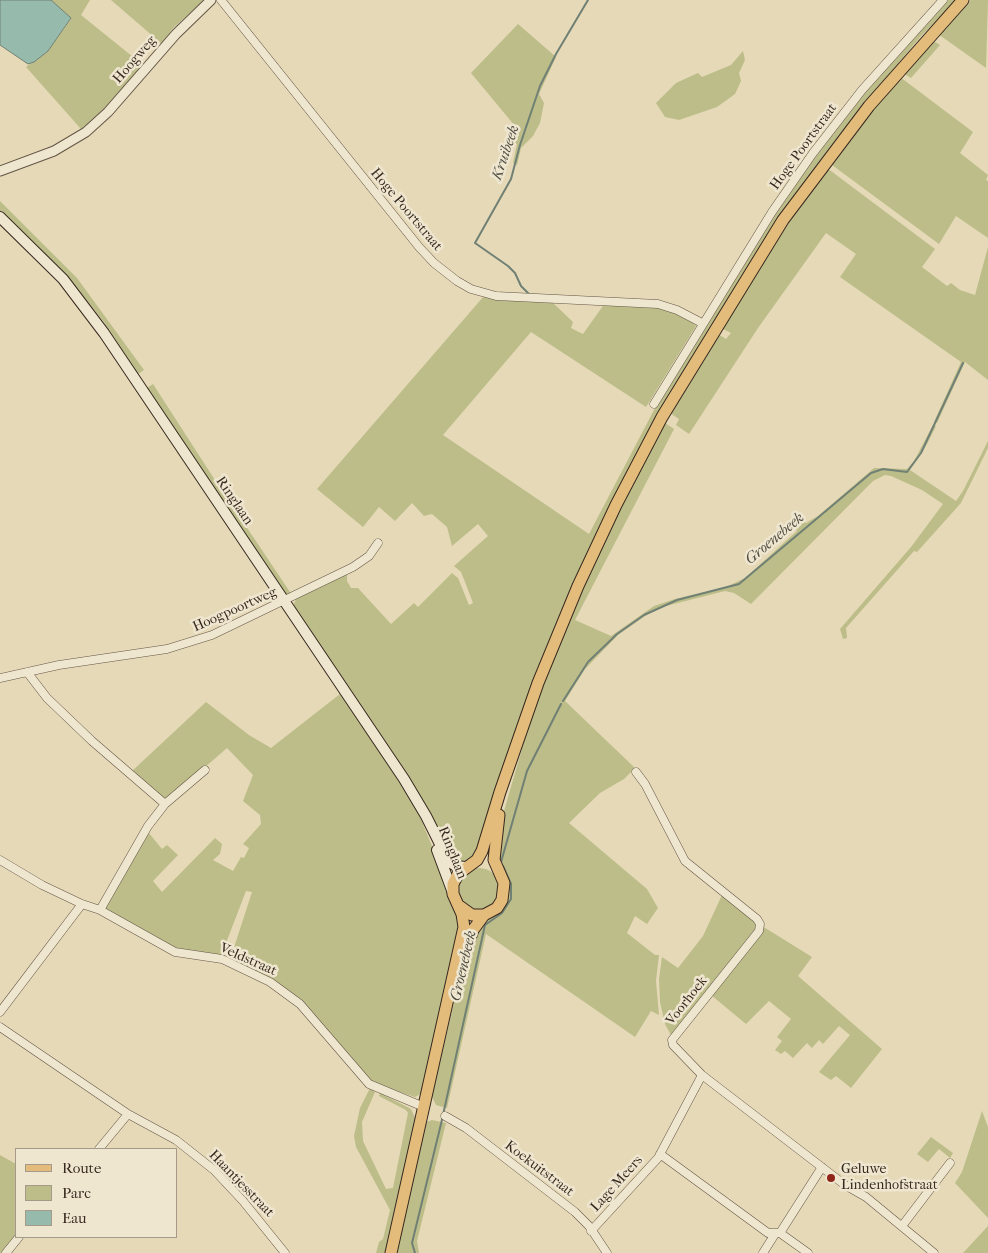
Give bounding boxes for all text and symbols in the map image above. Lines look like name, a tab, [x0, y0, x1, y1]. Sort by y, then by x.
street label: Hoogweg	[110, 33, 160, 87]
street label: Hoge Poortstraat	[767, 101, 841, 193]
water label: Kruibeek	[488, 123, 524, 183]
street label: Hoge Poortstraat	[367, 165, 445, 255]
street label: Ringlaan	[212, 474, 256, 528]
water label: Groenebeek	[742, 509, 808, 569]
street label: Hoogpoortweg	[190, 584, 280, 636]
street label: Ringlaan	[434, 824, 470, 882]
water label: Groenebeek	[447, 929, 481, 1003]
street label: Veldstraat	[217, 940, 279, 980]
street label: Voorhoek	[663, 973, 711, 1029]
street label: Koekuitstraat	[501, 1138, 577, 1200]
street label: Haantjesstraat	[205, 1147, 277, 1221]
legend	[15, 1148, 178, 1238]
street label: Lage Meers	[587, 1152, 647, 1216]
text: Route	[62, 1159, 101, 1177]
place label: Geluwe Lindenhofstraat	[841, 1162, 938, 1194]
marker: Geluwe Lindenhofstraat	[825, 1172, 837, 1184]
text: Parc	[62, 1184, 91, 1202]
text: Eau	[62, 1209, 87, 1227]

